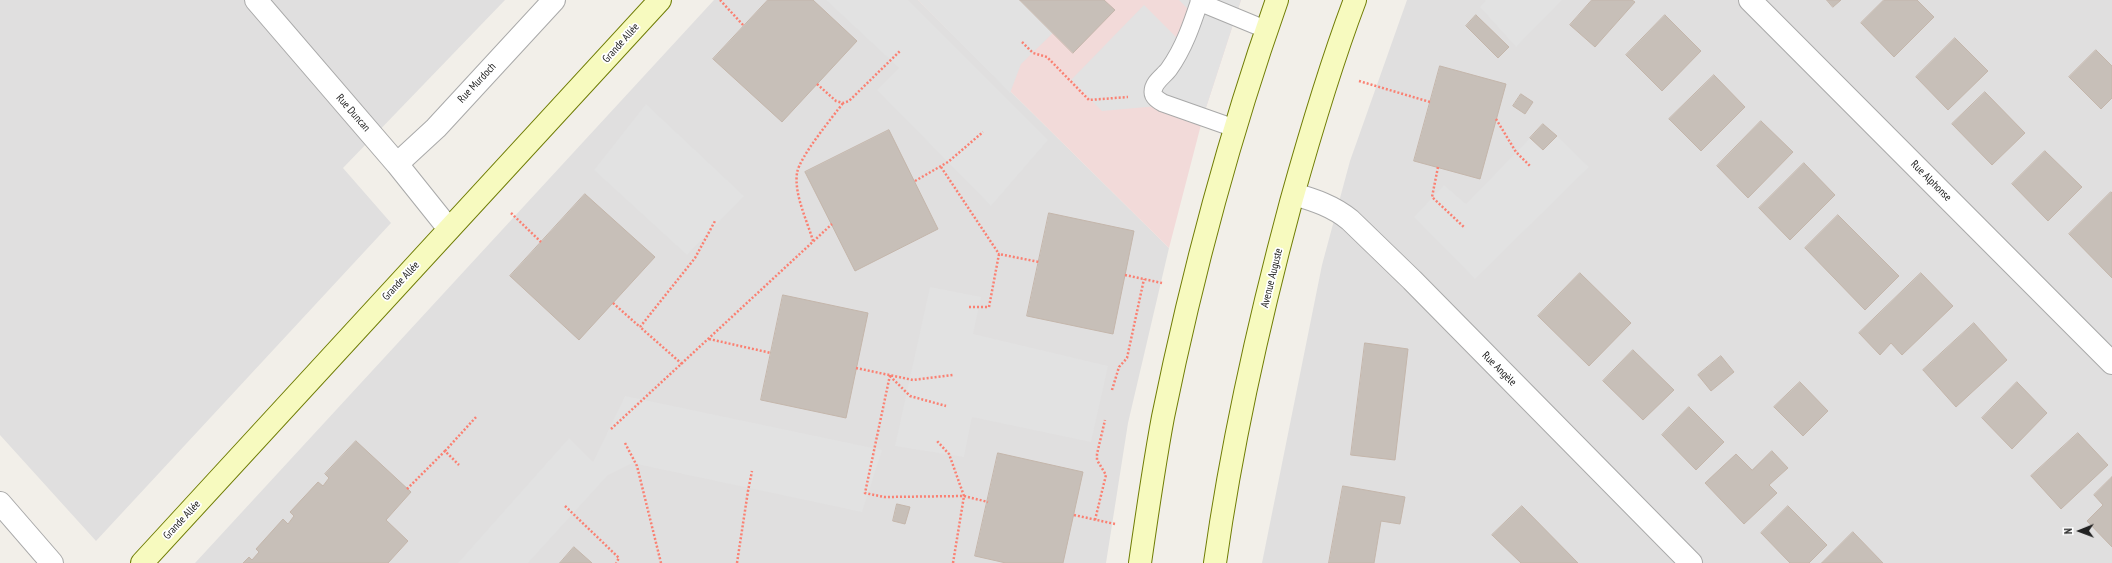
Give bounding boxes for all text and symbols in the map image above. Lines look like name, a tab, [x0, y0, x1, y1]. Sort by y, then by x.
street label: Grande Allée	[600, 21, 642, 65]
street label: Rue Murdoch	[455, 60, 499, 106]
street label: Rue Duncan	[333, 92, 373, 134]
street label: Rue Alphonse	[1908, 158, 1954, 204]
street label: Avenue Auguste	[1258, 247, 1286, 309]
street label: Grande Allée	[380, 259, 422, 303]
street label: Rue Angèle	[1479, 349, 1519, 389]
street label: Grande Allée	[161, 498, 203, 542]
north arrow	[2060, 511, 2100, 551]
text: N	[2061, 528, 2075, 534]

